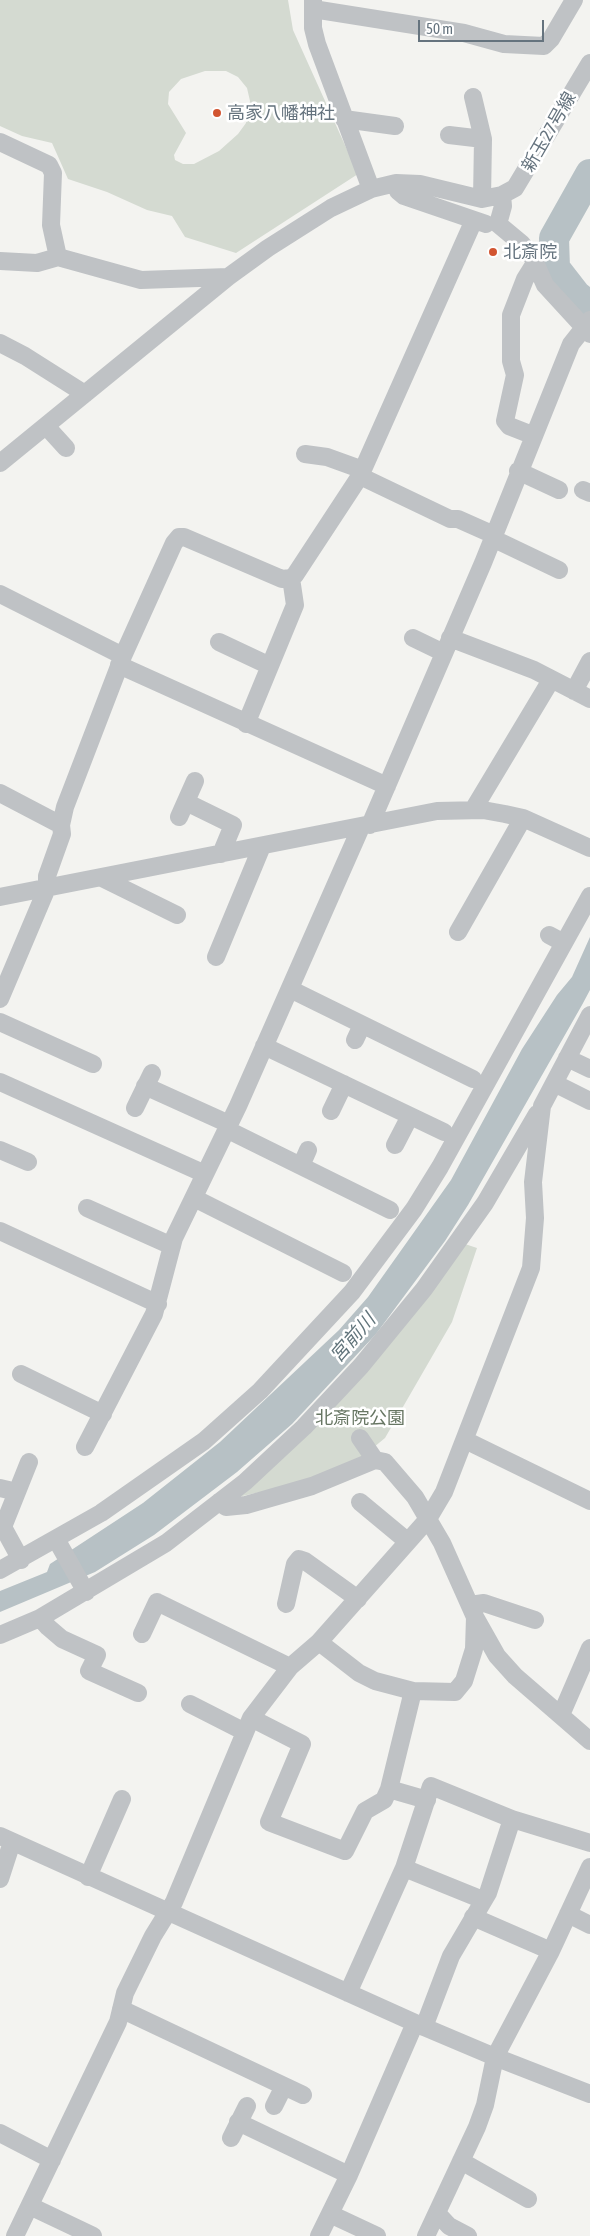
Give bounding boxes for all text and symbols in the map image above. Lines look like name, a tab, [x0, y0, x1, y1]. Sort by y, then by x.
scale bar	[420, 10, 546, 42]
text: 50 m	[426, 20, 453, 37]
street label: 新玉27号線	[517, 88, 581, 176]
place label: 高家八幡神社	[227, 102, 335, 124]
marker: 高家八幡神社	[211, 107, 223, 119]
place label: 北斎院	[503, 241, 557, 263]
marker: 北斎院	[487, 246, 499, 258]
water label: 宮前川	[326, 1309, 380, 1367]
park label: 北斎院公園	[315, 1407, 405, 1429]

